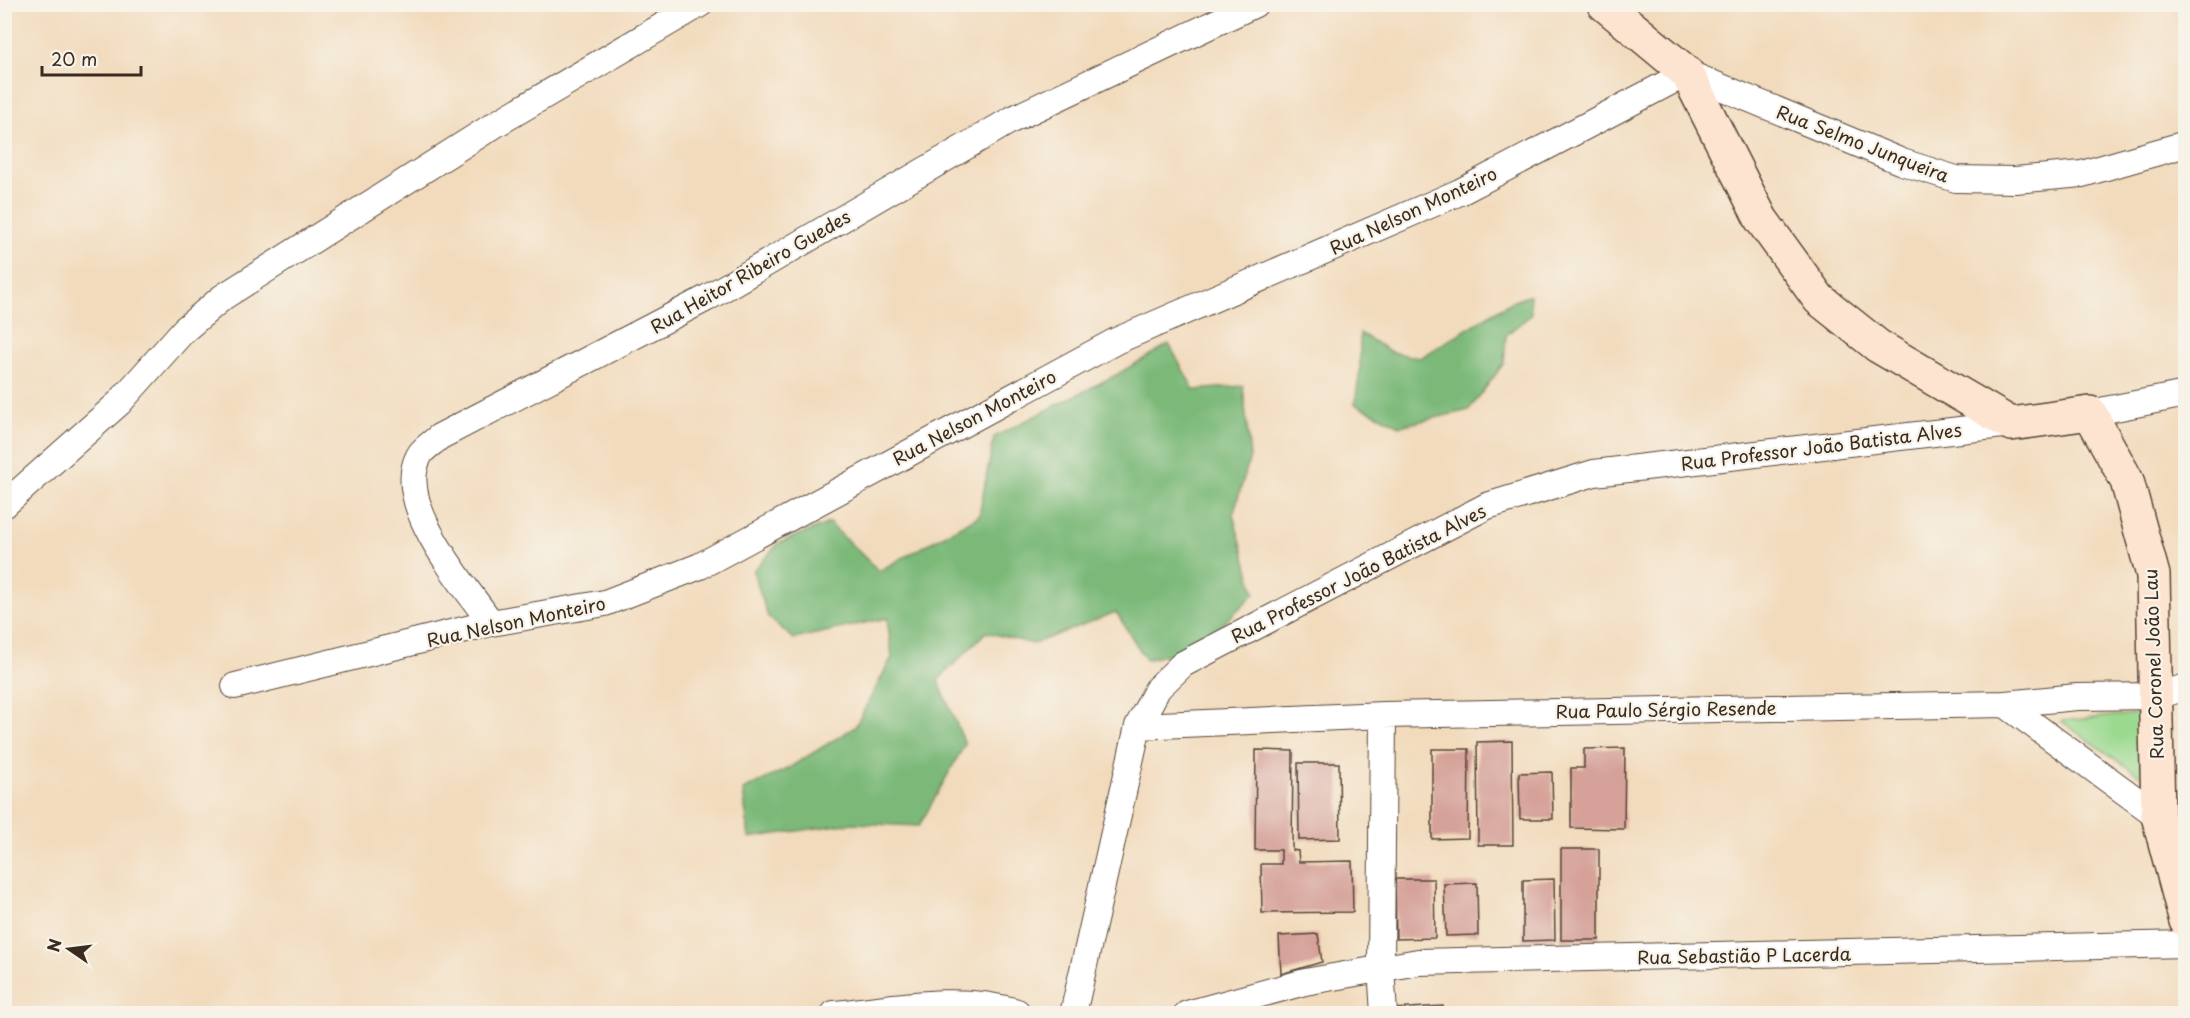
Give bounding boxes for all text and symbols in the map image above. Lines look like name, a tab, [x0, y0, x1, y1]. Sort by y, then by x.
scale bar	[42, 39, 141, 77]
text: 20 m	[51, 45, 97, 72]
street label: Rua Selmo Junqueira	[1773, 98, 1954, 189]
street label: Rua Nelson Monteiro	[1325, 159, 1501, 261]
street label: Rua Heitor Ribeiro Guedes	[645, 203, 855, 339]
street label: Rua Nelson Monteiro	[887, 362, 1061, 472]
street label: Rua Professor João Batista Alves	[1679, 415, 1963, 477]
street label: Rua Professor João Batista Alves	[1226, 497, 1490, 649]
street label: Rua Coronel João Lau	[2136, 568, 2170, 760]
street label: Rua Nelson Monteiro	[424, 589, 608, 653]
street label: Rua Paulo Sérgio Resende	[1555, 694, 1777, 724]
north arrow	[39, 919, 99, 979]
text: N	[40, 936, 67, 954]
street label: Rua Sebastião P Lacerda	[1637, 940, 1852, 970]

